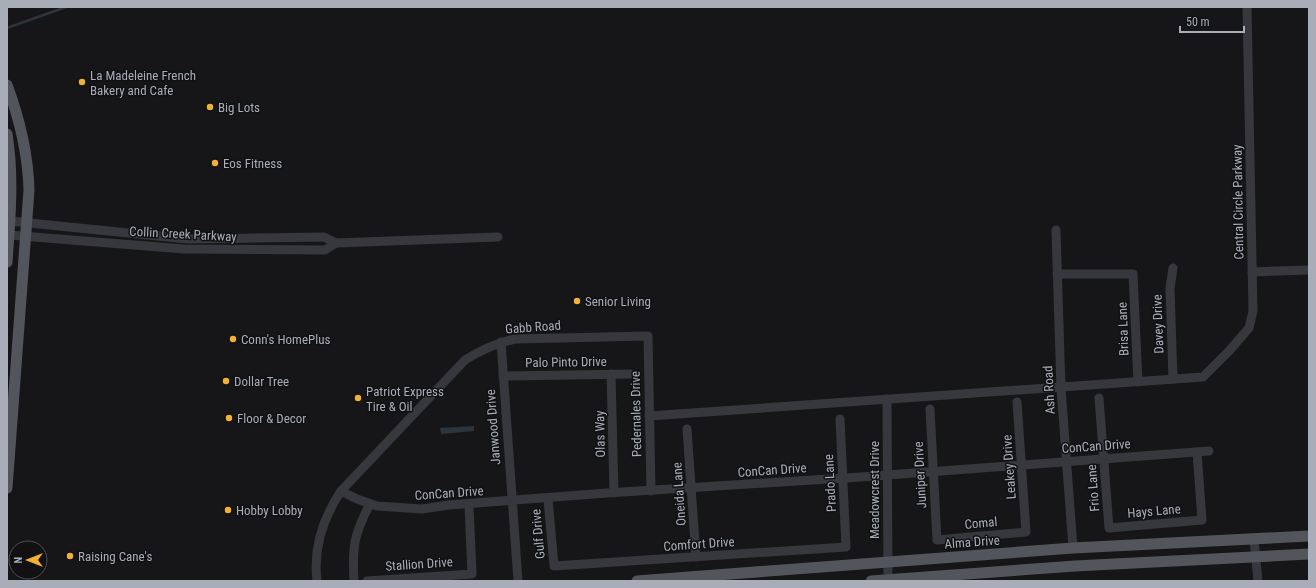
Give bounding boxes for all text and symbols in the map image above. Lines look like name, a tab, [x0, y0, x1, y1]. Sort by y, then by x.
scale bar	[1180, 8, 1244, 34]
text: 50 m	[1186, 15, 1210, 29]
place label: La Madeleine French Bakery and Cafe	[90, 68, 196, 98]
marker: La Madeleine French Bakery and Cafe	[77, 77, 87, 87]
place label: Big Lots	[218, 100, 260, 115]
marker: Big Lots	[205, 102, 215, 112]
street label: Central Circle Parkway	[1229, 144, 1247, 260]
place label: Eos Fitness	[223, 156, 282, 171]
marker: Eos Fitness	[210, 158, 220, 168]
street label: Collin Creek Parkway	[129, 224, 238, 244]
place label: Senior Living	[585, 294, 651, 309]
street label: Davey Drive	[1149, 294, 1167, 354]
marker: Senior Living	[572, 296, 582, 306]
street label: Brisa Lane	[1115, 302, 1131, 356]
street label: Gabb Road	[505, 318, 561, 336]
place label: Conn's HomePlus	[241, 332, 330, 347]
marker: Conn's HomePlus	[228, 334, 238, 344]
street label: Palo Pinto Drive	[525, 354, 607, 370]
street label: Ash Road	[1040, 365, 1058, 415]
street label: Pedernales Drive	[628, 371, 644, 457]
place label: Dollar Tree	[234, 374, 289, 389]
marker: Dollar Tree	[221, 376, 231, 386]
place label: Patriot Express Tire & Oil	[366, 384, 444, 414]
street label: Janwood Drive	[483, 389, 503, 465]
marker: Patriot Express Tire & Oil	[353, 393, 363, 403]
street label: Olas Way	[592, 410, 608, 458]
place label: Floor & Decor	[237, 411, 306, 426]
marker: Floor & Decor	[224, 413, 234, 423]
street label: Leakey Drive	[999, 434, 1019, 500]
street label: ConCan Drive	[1061, 436, 1131, 456]
street label: Meadowcrest Drive	[867, 441, 882, 539]
street label: Juniper Drive	[911, 441, 929, 509]
street label: Prado Lane	[821, 454, 839, 512]
street label: ConCan Drive	[737, 460, 807, 480]
street label: Oneida Lane	[669, 462, 689, 526]
street label: Frio Lane	[1084, 464, 1102, 512]
street label: ConCan Drive	[414, 483, 484, 503]
street label: Hays Lane	[1127, 501, 1181, 521]
place label: Hobby Lobby	[236, 503, 303, 518]
marker: Hobby Lobby	[223, 505, 233, 515]
street label: Gulf Drive	[528, 508, 548, 560]
street label: Comal	[964, 514, 998, 532]
street label: Alma Drive	[944, 533, 1000, 551]
street label: Comfort Drive	[663, 534, 735, 554]
north arrow	[8, 540, 48, 580]
place label: Raising Cane's	[78, 549, 152, 564]
marker: Raising Cane's	[65, 551, 75, 561]
street label: Stallion Drive	[385, 554, 453, 574]
text: N	[12, 556, 25, 563]

